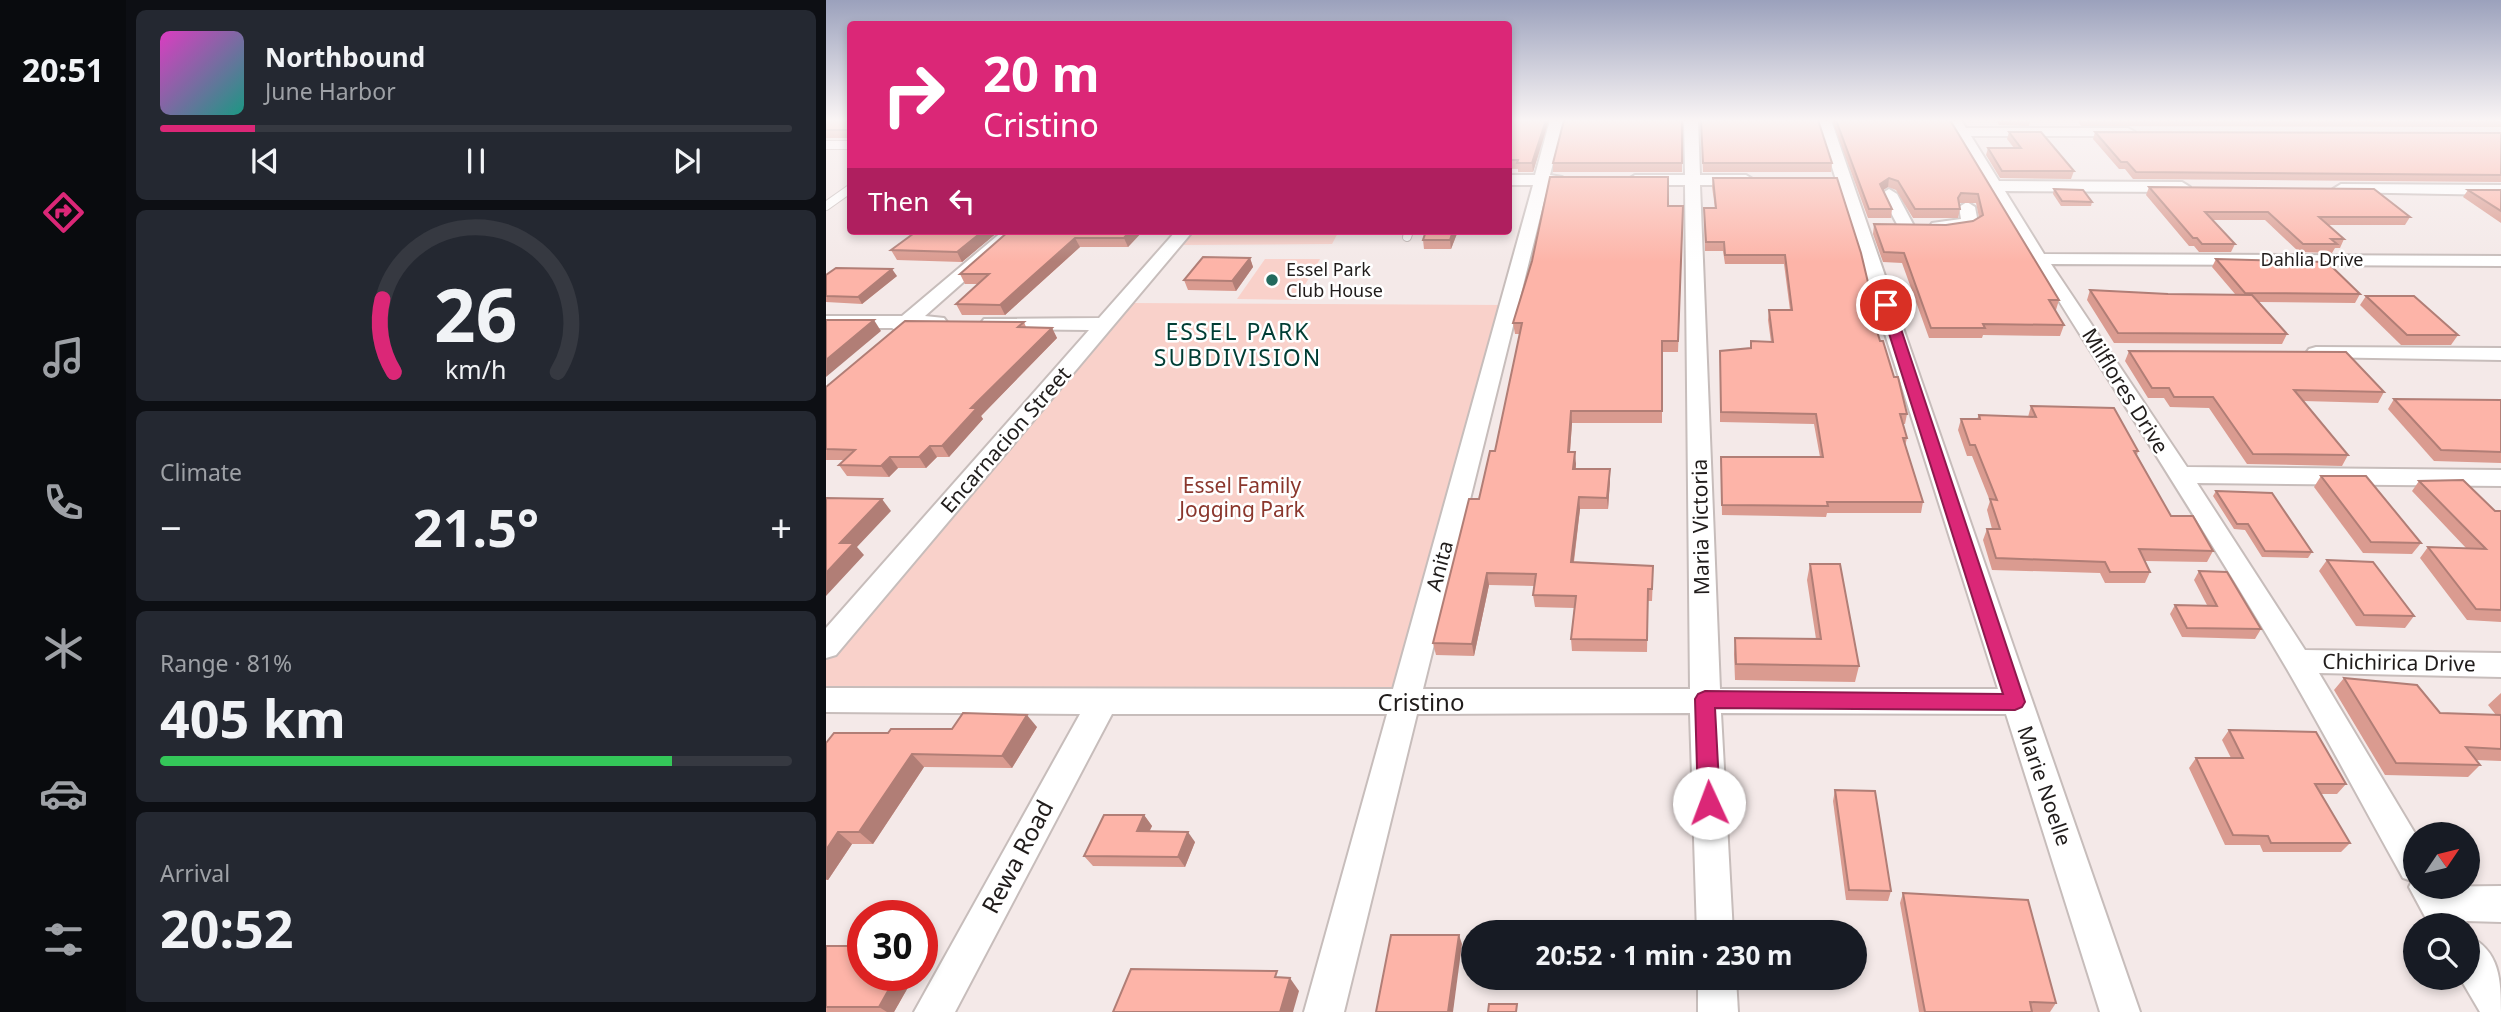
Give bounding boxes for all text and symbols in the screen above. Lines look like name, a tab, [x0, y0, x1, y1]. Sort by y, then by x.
text: Northbound	[265, 39, 425, 75]
text: 20 m	[983, 40, 1100, 106]
text: 20:51	[22, 48, 104, 91]
icon: right	[868, 49, 959, 140]
text: June Harbor	[265, 75, 396, 107]
text: Cristino	[983, 103, 1099, 146]
icon: previous	[246, 142, 284, 180]
icon: pause	[457, 142, 495, 180]
icon: next	[668, 142, 706, 180]
icon: left	[943, 182, 981, 220]
text: Then	[868, 183, 929, 219]
icon: directions	[39, 188, 88, 237]
street label: Dahlia Drive	[2261, 247, 2363, 271]
place label: Essel Park Club House	[1286, 257, 1383, 302]
text: 26	[434, 264, 518, 363]
marker: Essel Park Club House	[1264, 272, 1280, 288]
pin	[1856, 275, 1916, 335]
icon: arrive	[1867, 286, 1905, 324]
district label: ESSEL PARK SUBDIVISION	[1154, 315, 1322, 373]
street label: Milflores Drive	[2076, 323, 2176, 458]
icon: music	[39, 333, 88, 382]
text: km/h	[445, 351, 507, 385]
street label: Encarnacion Street	[934, 360, 1077, 518]
text: Climate	[160, 456, 242, 488]
street label: Maria Victoria	[1685, 459, 1715, 595]
park label: Essel Family Jogging Park	[1177, 471, 1305, 523]
icon: phone	[39, 478, 88, 527]
text: 21.5°	[413, 491, 539, 562]
text: −	[160, 501, 182, 553]
text: +	[770, 501, 792, 553]
street label: Anita	[1419, 537, 1459, 594]
icon: climate	[39, 624, 88, 673]
text: Range · 81%	[160, 647, 292, 679]
street label: Chichirica Drive	[2322, 647, 2476, 677]
text: 405 km	[160, 682, 346, 753]
street label: Cristino	[1378, 685, 1464, 718]
street label: Marie Noelle	[2011, 722, 2079, 850]
position arrow	[1672, 766, 1746, 840]
icon: car	[39, 769, 88, 818]
street label: Rewa Road	[973, 794, 1060, 919]
north arrow	[2403, 822, 2480, 900]
map controls	[2403, 822, 2480, 990]
text: Arrival	[160, 857, 230, 889]
text: 20:52	[160, 892, 294, 963]
speed limit sign: 30	[847, 900, 938, 991]
button: search	[2403, 913, 2480, 990]
icon: filters	[39, 915, 88, 964]
text: 20:52 · 1 min · 230 m	[1536, 937, 1792, 973]

